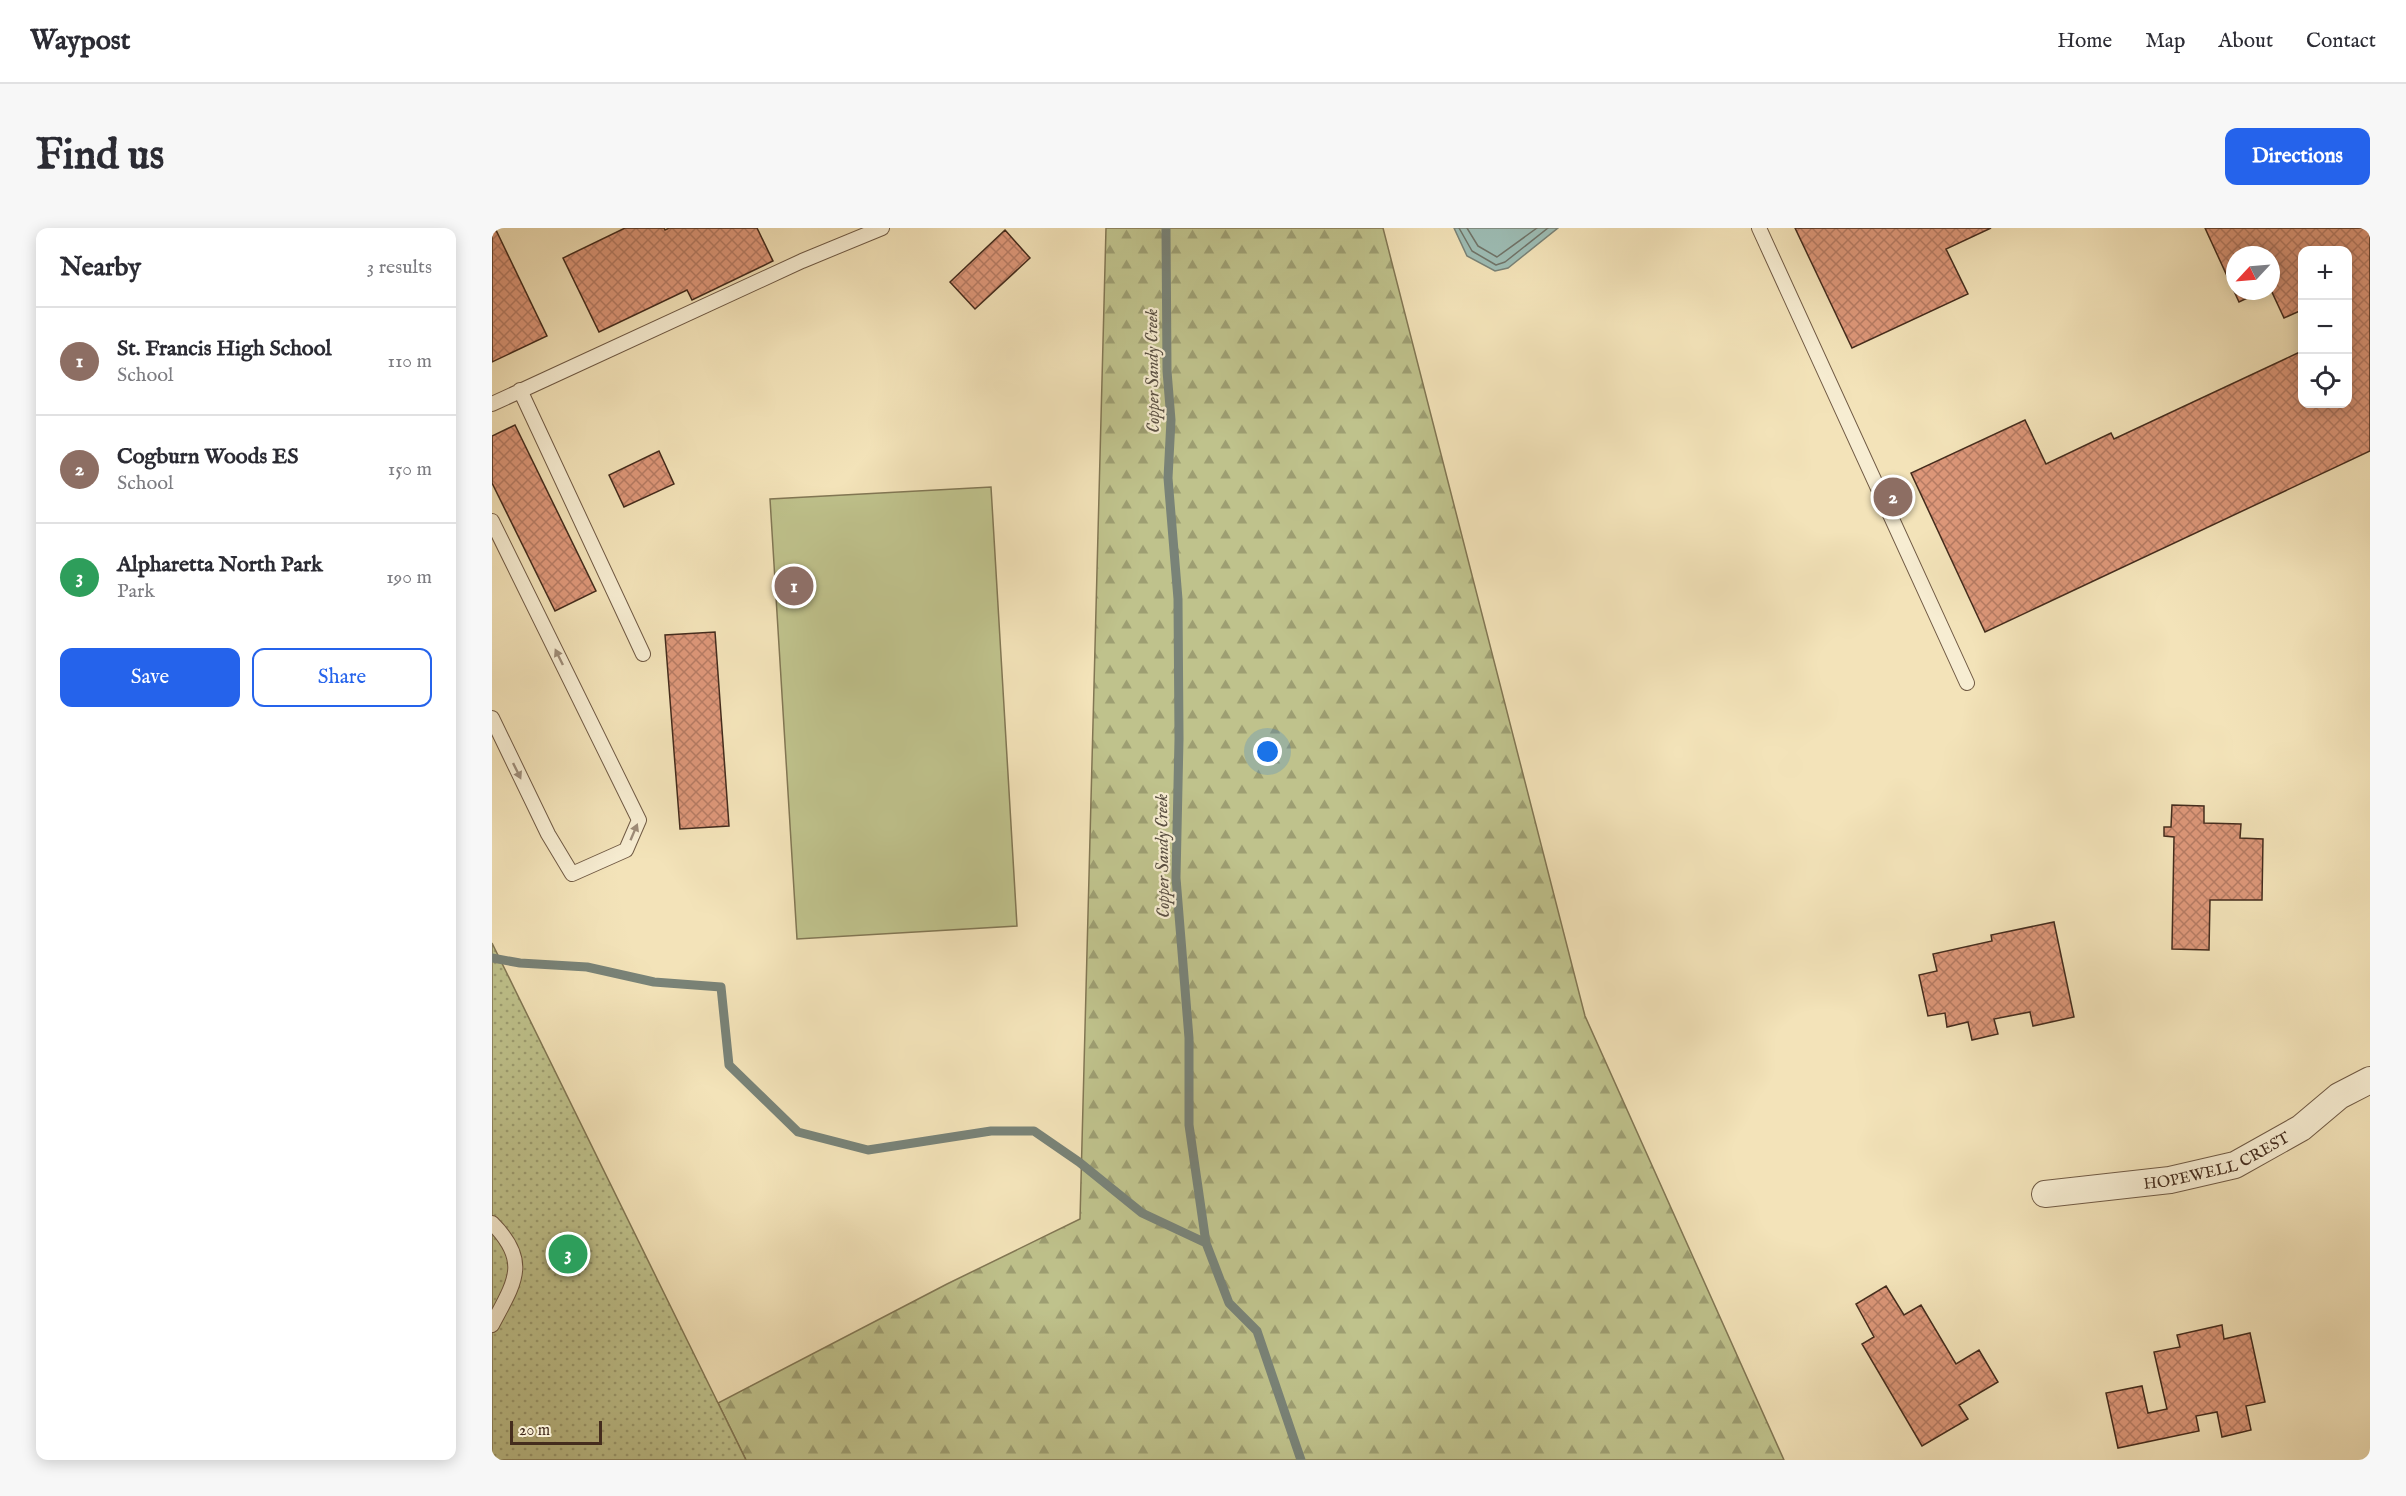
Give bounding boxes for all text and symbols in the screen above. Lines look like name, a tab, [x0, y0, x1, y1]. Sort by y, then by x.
text: Waypost	[30, 24, 130, 59]
text: Home	[2057, 28, 2112, 55]
text: Map	[2145, 28, 2185, 55]
text: About	[2218, 28, 2273, 55]
text: Contact	[2306, 28, 2376, 55]
button: Directions	[2225, 128, 2370, 185]
text: Find us	[36, 130, 164, 183]
north arrow	[2226, 246, 2280, 300]
map controls	[2298, 246, 2352, 408]
button: +	[2298, 246, 2352, 300]
text: Nearby	[60, 251, 141, 284]
text: 3 results	[367, 255, 432, 280]
button: −	[2298, 300, 2352, 354]
water label: Copper Sandy Creek	[1141, 309, 1166, 433]
text: St. Francis High School	[117, 335, 331, 363]
text: 1	[76, 349, 83, 374]
text: 110 m	[388, 349, 432, 374]
button: locate	[2298, 354, 2352, 408]
text: School	[117, 363, 173, 388]
text: Cogburn Woods ES	[117, 443, 299, 471]
text: 2	[75, 457, 84, 482]
text: 150 m	[388, 457, 432, 482]
text: School	[117, 471, 173, 496]
pin: 2	[1874, 474, 1912, 520]
text: Alpharetta North Park	[117, 551, 323, 579]
pin: 1	[774, 564, 814, 608]
text: 3	[76, 565, 83, 590]
text: 190 m	[386, 565, 432, 590]
text: Park	[117, 579, 155, 604]
button: Save	[60, 648, 240, 707]
button: Share	[252, 648, 432, 707]
one-way arrow	[554, 649, 563, 666]
your location	[1253, 737, 1282, 766]
one-way arrow	[513, 762, 522, 779]
water label: Copper Sandy Creek	[1151, 794, 1176, 918]
one-way arrow	[629, 823, 639, 841]
street label: HOPEWELL CREST	[2142, 1128, 2294, 1195]
pin: 3	[548, 1232, 588, 1276]
scale bar	[510, 1418, 602, 1446]
text: 20 m	[519, 1421, 550, 1441]

